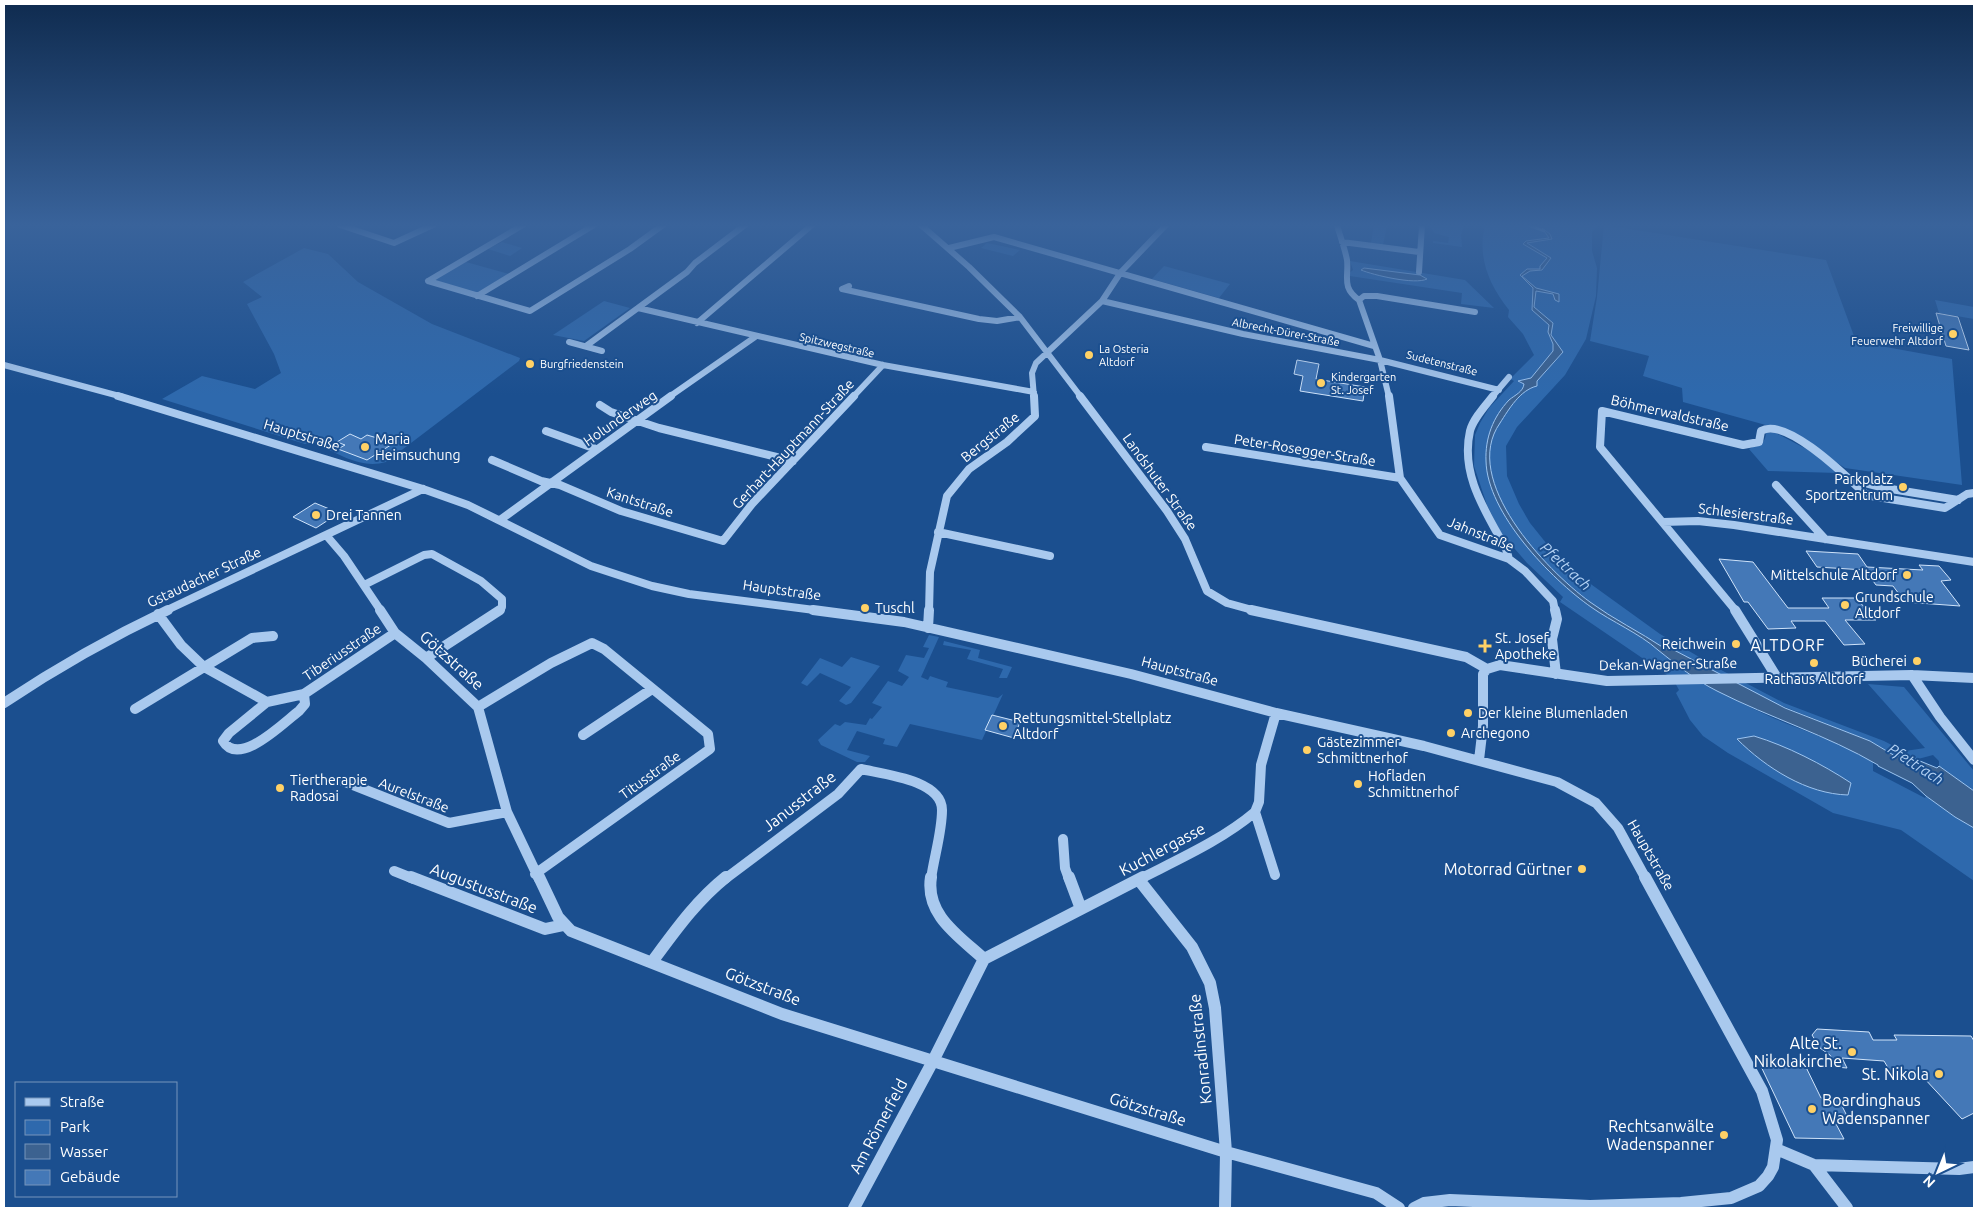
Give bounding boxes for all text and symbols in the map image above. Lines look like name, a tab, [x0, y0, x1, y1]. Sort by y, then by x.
street label: Albrecht-Dürer-Straße	[1231, 316, 1341, 348]
place label: Freiwillige Feuerwehr Altdorf	[1851, 322, 1944, 347]
marker: Freiwillige Feuerwehr Altdorf	[1947, 328, 1959, 340]
street label: Spitzwegstraße	[798, 331, 876, 359]
place label: La Osteria Altdorf	[1099, 343, 1149, 368]
street label: Sudetenstraße	[1405, 348, 1479, 378]
marker: La Osteria Altdorf	[1083, 349, 1095, 361]
marker: Burgfriedenstein	[524, 358, 536, 370]
place label: Burgfriedenstein	[540, 358, 624, 370]
place label: Kindergarten St. Josef	[1331, 371, 1396, 396]
street label: Gerhart-Hauptmann-Straße	[729, 376, 857, 512]
marker: Kindergarten St. Josef	[1315, 377, 1327, 389]
street label: Holunderweg	[580, 387, 660, 449]
street label: Böhmerwaldstraße	[1609, 392, 1731, 434]
street label: Bergstraße	[958, 409, 1022, 465]
street label: Hauptstraße	[262, 416, 342, 454]
street label: Landshuter Straße	[1119, 430, 1201, 534]
place label: Maria Heimsuchung	[375, 431, 461, 463]
street label: Peter-Rosegger-Straße	[1233, 431, 1377, 469]
marker: Maria Heimsuchung	[359, 441, 371, 453]
place label: Parkplatz Sportzentrum	[1806, 471, 1893, 503]
marker: Parkplatz Sportzentrum	[1897, 481, 1909, 493]
street label: Kantstraße	[605, 484, 675, 520]
street label: Schlesierstraße	[1697, 500, 1795, 528]
place label: Drei Tannen	[326, 507, 402, 523]
marker: Drei Tannen	[310, 509, 322, 521]
street label: Jahnstraße	[1445, 513, 1517, 555]
water label: Pfettrach	[1537, 538, 1595, 594]
street label: Gstaudacher Straße	[145, 544, 263, 610]
place label: Mittelschule Altdorf	[1771, 567, 1898, 583]
marker: Mittelschule Altdorf	[1901, 569, 1913, 581]
street label: Hauptstraße	[742, 577, 822, 603]
place label: Grundschule Altdorf	[1855, 589, 1934, 621]
marker: Grundschule Altdorf	[1839, 599, 1851, 611]
place label: Tuschl	[875, 600, 915, 616]
marker: Tuschl	[859, 602, 871, 614]
street label: Tiberiusstraße	[300, 620, 384, 684]
street label: Götzstraße	[416, 627, 488, 693]
place label: St. Josef Apotheke	[1495, 630, 1556, 662]
place label: Reichwein	[1662, 636, 1726, 652]
district label: ALTDORF	[1751, 636, 1825, 654]
marker: Reichwein	[1730, 638, 1742, 650]
marker: St. Josef Apotheke	[1479, 640, 1491, 652]
street label: Hauptstraße	[1140, 653, 1220, 689]
place label: Bücherei	[1851, 653, 1907, 669]
street label: Dekan-Wagner-Straße	[1599, 655, 1737, 673]
marker: Bücherei	[1911, 655, 1923, 667]
marker: Rathaus Altdorf	[1808, 657, 1820, 669]
place label: Rathaus Altdorf	[1764, 671, 1864, 687]
place label: Der kleine Blumenladen	[1478, 705, 1628, 721]
marker: Der kleine Blumenladen	[1462, 707, 1474, 719]
place label: Rettungsmittel-Stellplatz Altdorf	[1013, 710, 1171, 742]
marker: Rettungsmittel-Stellplatz Altdorf	[997, 720, 1009, 732]
place label: Archegono	[1461, 725, 1530, 741]
marker: Archegono	[1445, 727, 1457, 739]
place label: Gästezimmer Schmittnerhof	[1317, 734, 1409, 766]
water label: Pfettrach	[1885, 740, 1947, 788]
marker: Gästezimmer Schmittnerhof	[1301, 744, 1313, 756]
street label: Titusstraße	[616, 748, 684, 802]
street label: Janusstraße	[759, 767, 839, 835]
place label: Hofladen Schmittnerhof	[1368, 768, 1460, 800]
place label: Tiertherapie Radosai	[290, 772, 368, 804]
street label: Aurelstraße	[377, 774, 451, 816]
marker: Hofladen Schmittnerhof	[1352, 778, 1364, 790]
marker: Tiertherapie Radosai	[274, 782, 286, 794]
street label: Hauptstraße	[1624, 817, 1678, 893]
street label: Kuchlergasse	[1116, 819, 1208, 879]
street label: Augustusstraße	[428, 859, 540, 917]
place label: Motorrad Gürtner	[1444, 860, 1572, 878]
marker: Motorrad Gürtner	[1576, 863, 1588, 875]
street label: Götzstraße	[723, 963, 803, 1009]
street label: Konradinstraße	[1185, 993, 1215, 1105]
place label: Alte St. Nikolakirche	[1754, 1034, 1842, 1070]
marker: Alte St. Nikolakirche	[1846, 1046, 1858, 1058]
place label: St. Nikola	[1862, 1065, 1929, 1083]
marker: St. Nikola	[1933, 1068, 1945, 1080]
street label: Am Römerfeld	[846, 1076, 910, 1176]
legend	[15, 1082, 178, 1197]
street label: Götzstraße	[1107, 1089, 1189, 1129]
place label: Boardinghaus Wadenspanner	[1822, 1091, 1930, 1127]
text: Straße	[60, 1093, 104, 1110]
marker: Boardinghaus Wadenspanner	[1806, 1103, 1818, 1115]
place label: Rechtsanwälte Wadenspanner	[1606, 1117, 1714, 1153]
text: Park	[60, 1118, 90, 1135]
marker: Rechtsanwälte Wadenspanner	[1718, 1129, 1730, 1141]
text: Wasser	[60, 1143, 109, 1160]
north arrow	[1913, 1147, 1963, 1197]
text: Gebäude	[60, 1168, 120, 1185]
text: N	[1920, 1172, 1938, 1191]

